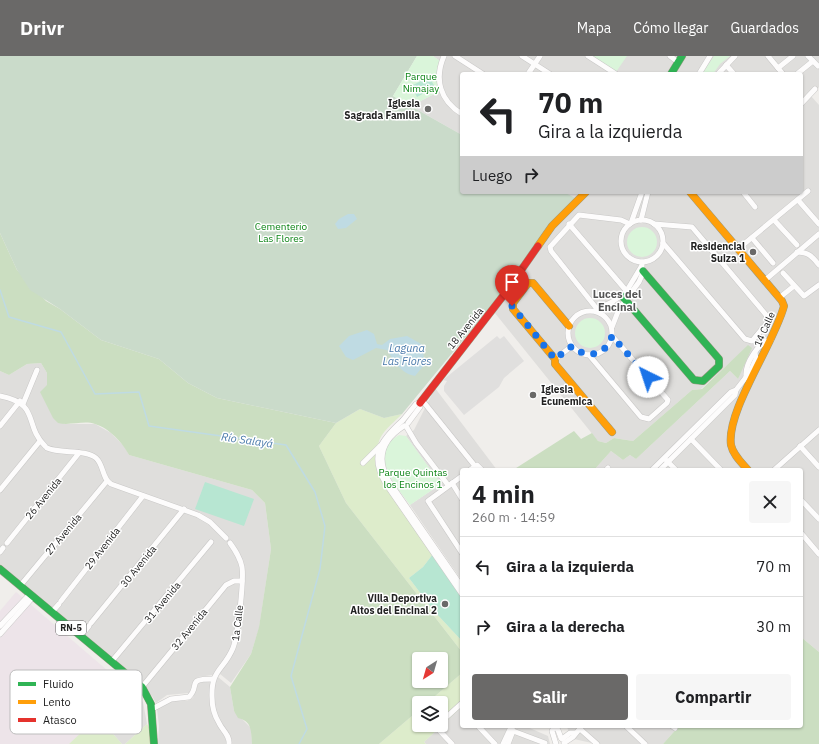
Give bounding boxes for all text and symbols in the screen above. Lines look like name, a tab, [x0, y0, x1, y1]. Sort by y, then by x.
text: Drivr	[20, 16, 64, 40]
text: Mapa	[577, 19, 611, 37]
text: Cómo llegar	[633, 19, 708, 37]
text: Guardados	[730, 19, 799, 37]
park label: Parque Nimajay	[403, 70, 439, 95]
text: 70 m	[538, 84, 603, 121]
icon: left	[472, 88, 524, 140]
place label: Iglesia Sagrada Familia	[344, 97, 420, 122]
marker: Iglesia Sagrada Familia	[423, 104, 433, 114]
text: Gira a la izquierda	[538, 120, 682, 143]
icon: right	[520, 164, 542, 186]
text: Luego	[472, 166, 512, 185]
park label: Cementerio Las Flores	[255, 220, 308, 245]
place label: Residencial Suiza 1	[690, 240, 745, 265]
marker: Residencial Suiza 1	[748, 247, 758, 257]
pin	[495, 265, 529, 306]
icon: arrive	[501, 271, 523, 293]
district label: Luces del Encinal	[593, 287, 642, 314]
street label: 18 Avenida	[445, 304, 487, 352]
street label: 14 Calle	[751, 309, 778, 349]
water label: Laguna Las Flores	[382, 341, 432, 368]
position arrow	[627, 356, 669, 398]
place label: Iglesia Ecunemica	[541, 383, 593, 408]
marker: Iglesia Ecunemica	[528, 390, 538, 400]
water label: Río Salayá	[220, 429, 274, 451]
park label: Parque Quintas los Encinos 1	[379, 466, 448, 491]
street label: 26 Avenida	[23, 474, 65, 522]
text: 4 min	[472, 478, 535, 510]
button: close	[749, 481, 791, 523]
text: 260 m · 14:59	[472, 509, 555, 526]
street label: 27 Avenida	[42, 510, 85, 558]
street label: 29 Avenida	[82, 524, 123, 572]
street label: 30 Avenida	[118, 542, 160, 590]
icon: left	[472, 556, 494, 578]
text: Gira a la izquierda	[506, 557, 634, 576]
text: 70 m	[756, 557, 791, 576]
street label: 31 Avenida	[141, 578, 184, 626]
place label: Villa Deportiva Altos del Encinal 2	[350, 592, 437, 617]
marker: Villa Deportiva Altos del Encinal 2	[440, 599, 450, 609]
street label: 1a Calle	[229, 604, 246, 642]
street label: 32 Avenida	[169, 605, 211, 653]
icon: right	[472, 616, 494, 638]
text: Gira a la derecha	[506, 617, 625, 636]
text: 30 m	[756, 617, 791, 636]
road number: RN-5	[56, 621, 86, 635]
north arrow	[412, 652, 448, 688]
map controls	[412, 652, 448, 732]
legend	[10, 670, 142, 734]
button: Salir	[472, 674, 628, 720]
button: Compartir	[636, 674, 791, 720]
text: Fluido	[43, 677, 74, 691]
text: Lento	[43, 695, 71, 709]
button: layers	[412, 696, 448, 732]
text: Atasco	[43, 713, 77, 727]

